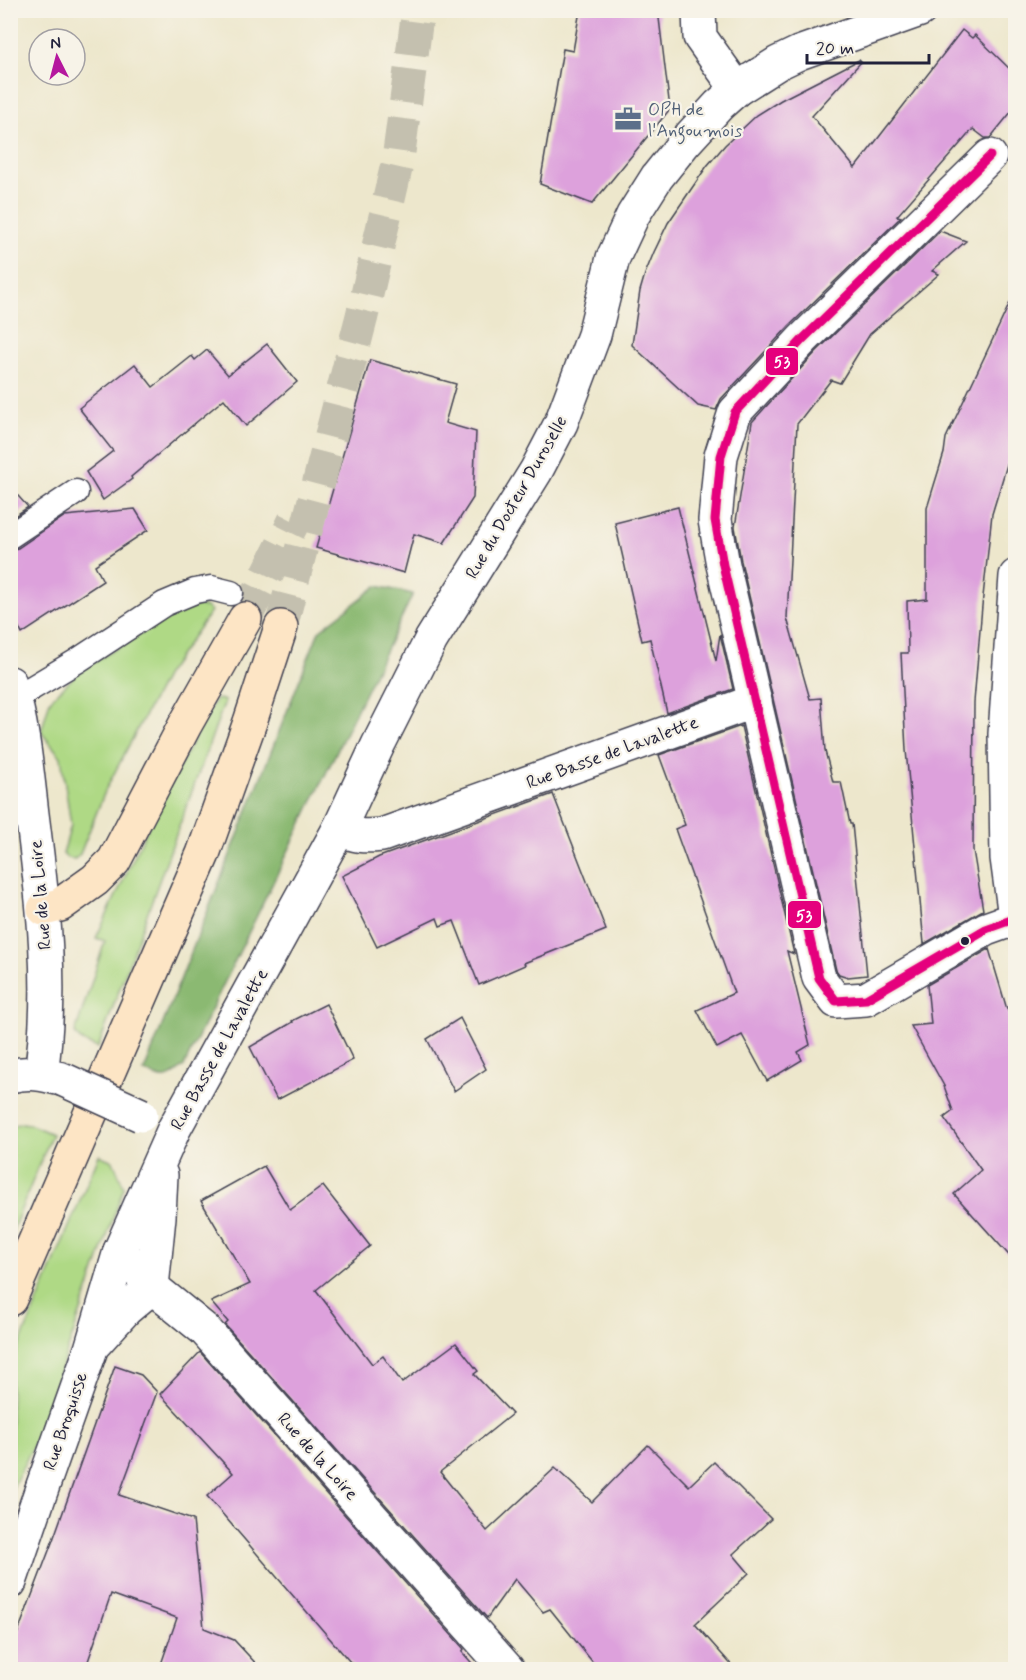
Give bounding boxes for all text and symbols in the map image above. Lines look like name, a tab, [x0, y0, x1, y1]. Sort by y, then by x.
north arrow	[27, 27, 87, 87]
scale bar	[807, 27, 928, 65]
text: N	[49, 33, 62, 55]
text: 20 m	[816, 37, 854, 61]
place label: OPH de l'Angoumois	[648, 98, 742, 145]
office icon: OPH de l'Angoumois	[613, 104, 643, 134]
line badge: 53	[765, 347, 799, 376]
text: 53	[774, 352, 790, 373]
street label: Rue du Docteur Duroselle	[460, 411, 573, 584]
street label: Rue Basse de Lavalette	[523, 711, 702, 795]
street label: Rue de la Loire	[24, 839, 58, 951]
line badge: 53	[787, 900, 822, 929]
text: 53	[796, 906, 812, 927]
unlabelled marker	[959, 935, 971, 947]
street label: Rue Basse de Lavalette	[165, 964, 274, 1135]
street label: Rue Broquisse	[38, 1369, 94, 1474]
street label: Rue de la Loire	[271, 1408, 363, 1506]

